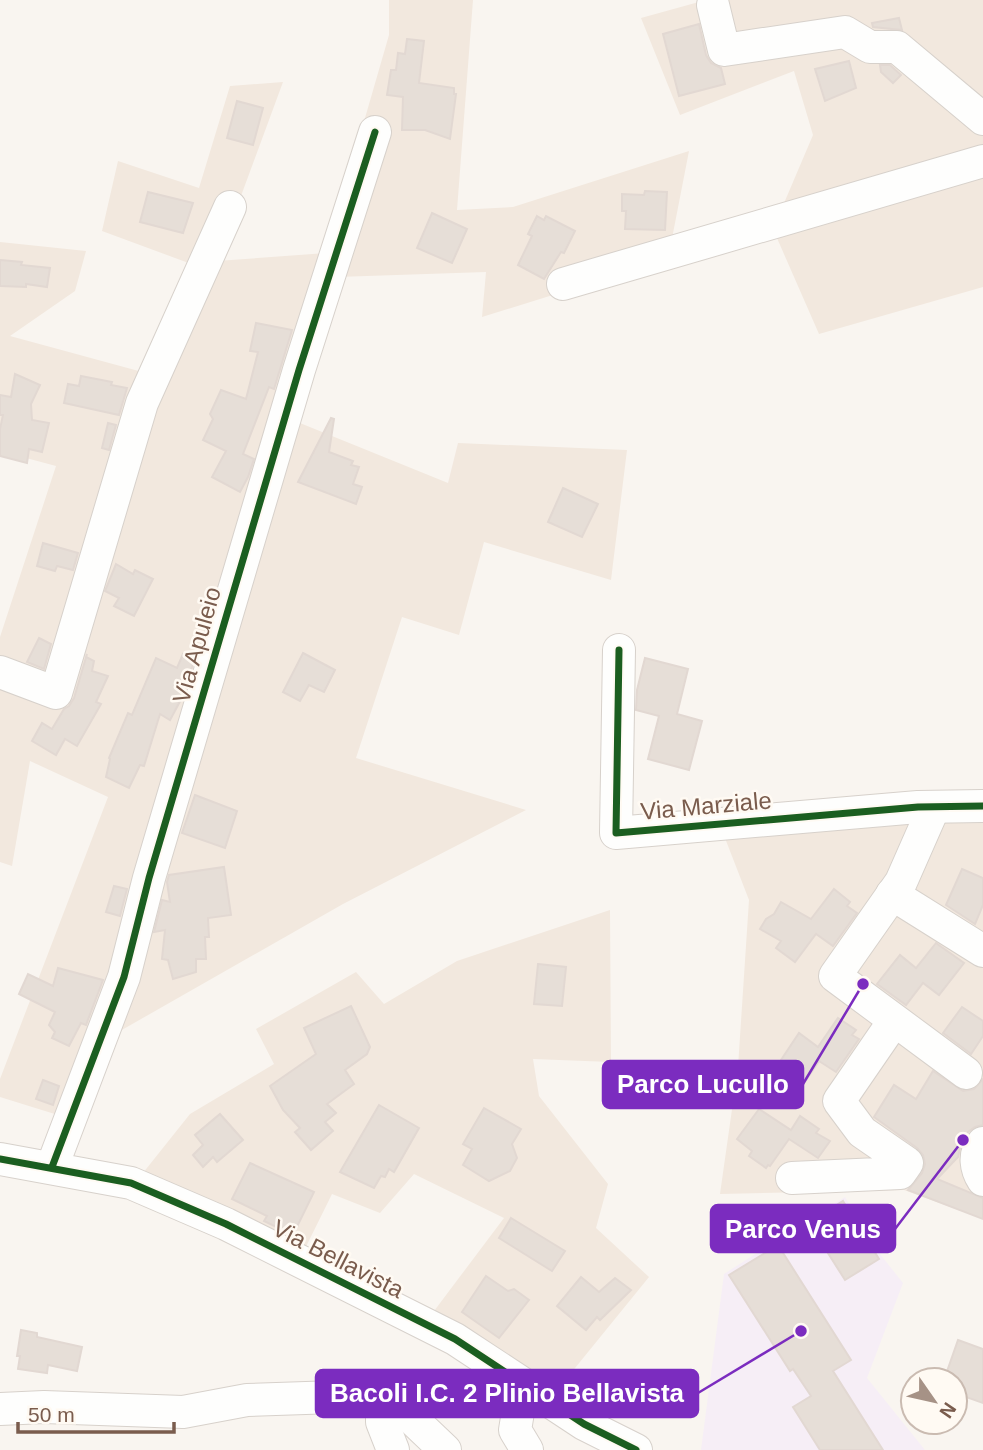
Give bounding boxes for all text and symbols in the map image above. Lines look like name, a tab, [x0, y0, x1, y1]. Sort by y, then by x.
street label: Via Apuleio	[167, 584, 226, 706]
street label: Via Marziale	[639, 786, 773, 825]
callout: Parco Lucullo	[603, 1061, 803, 1108]
text: Parco Lucullo	[617, 1069, 789, 1099]
callout: Parco Venus	[711, 1205, 895, 1252]
street label: Via Bellavista	[268, 1214, 409, 1303]
text: Parco Venus	[725, 1214, 881, 1244]
north arrow	[899, 1366, 969, 1436]
callout: Bacoli I.C. 2 Plinio Bellavista	[316, 1370, 698, 1417]
text: Bacoli I.C. 2 Plinio Bellavista	[330, 1378, 685, 1408]
scale bar	[18, 1390, 173, 1434]
text: N	[935, 1399, 960, 1422]
text: 50 m	[28, 1403, 75, 1426]

